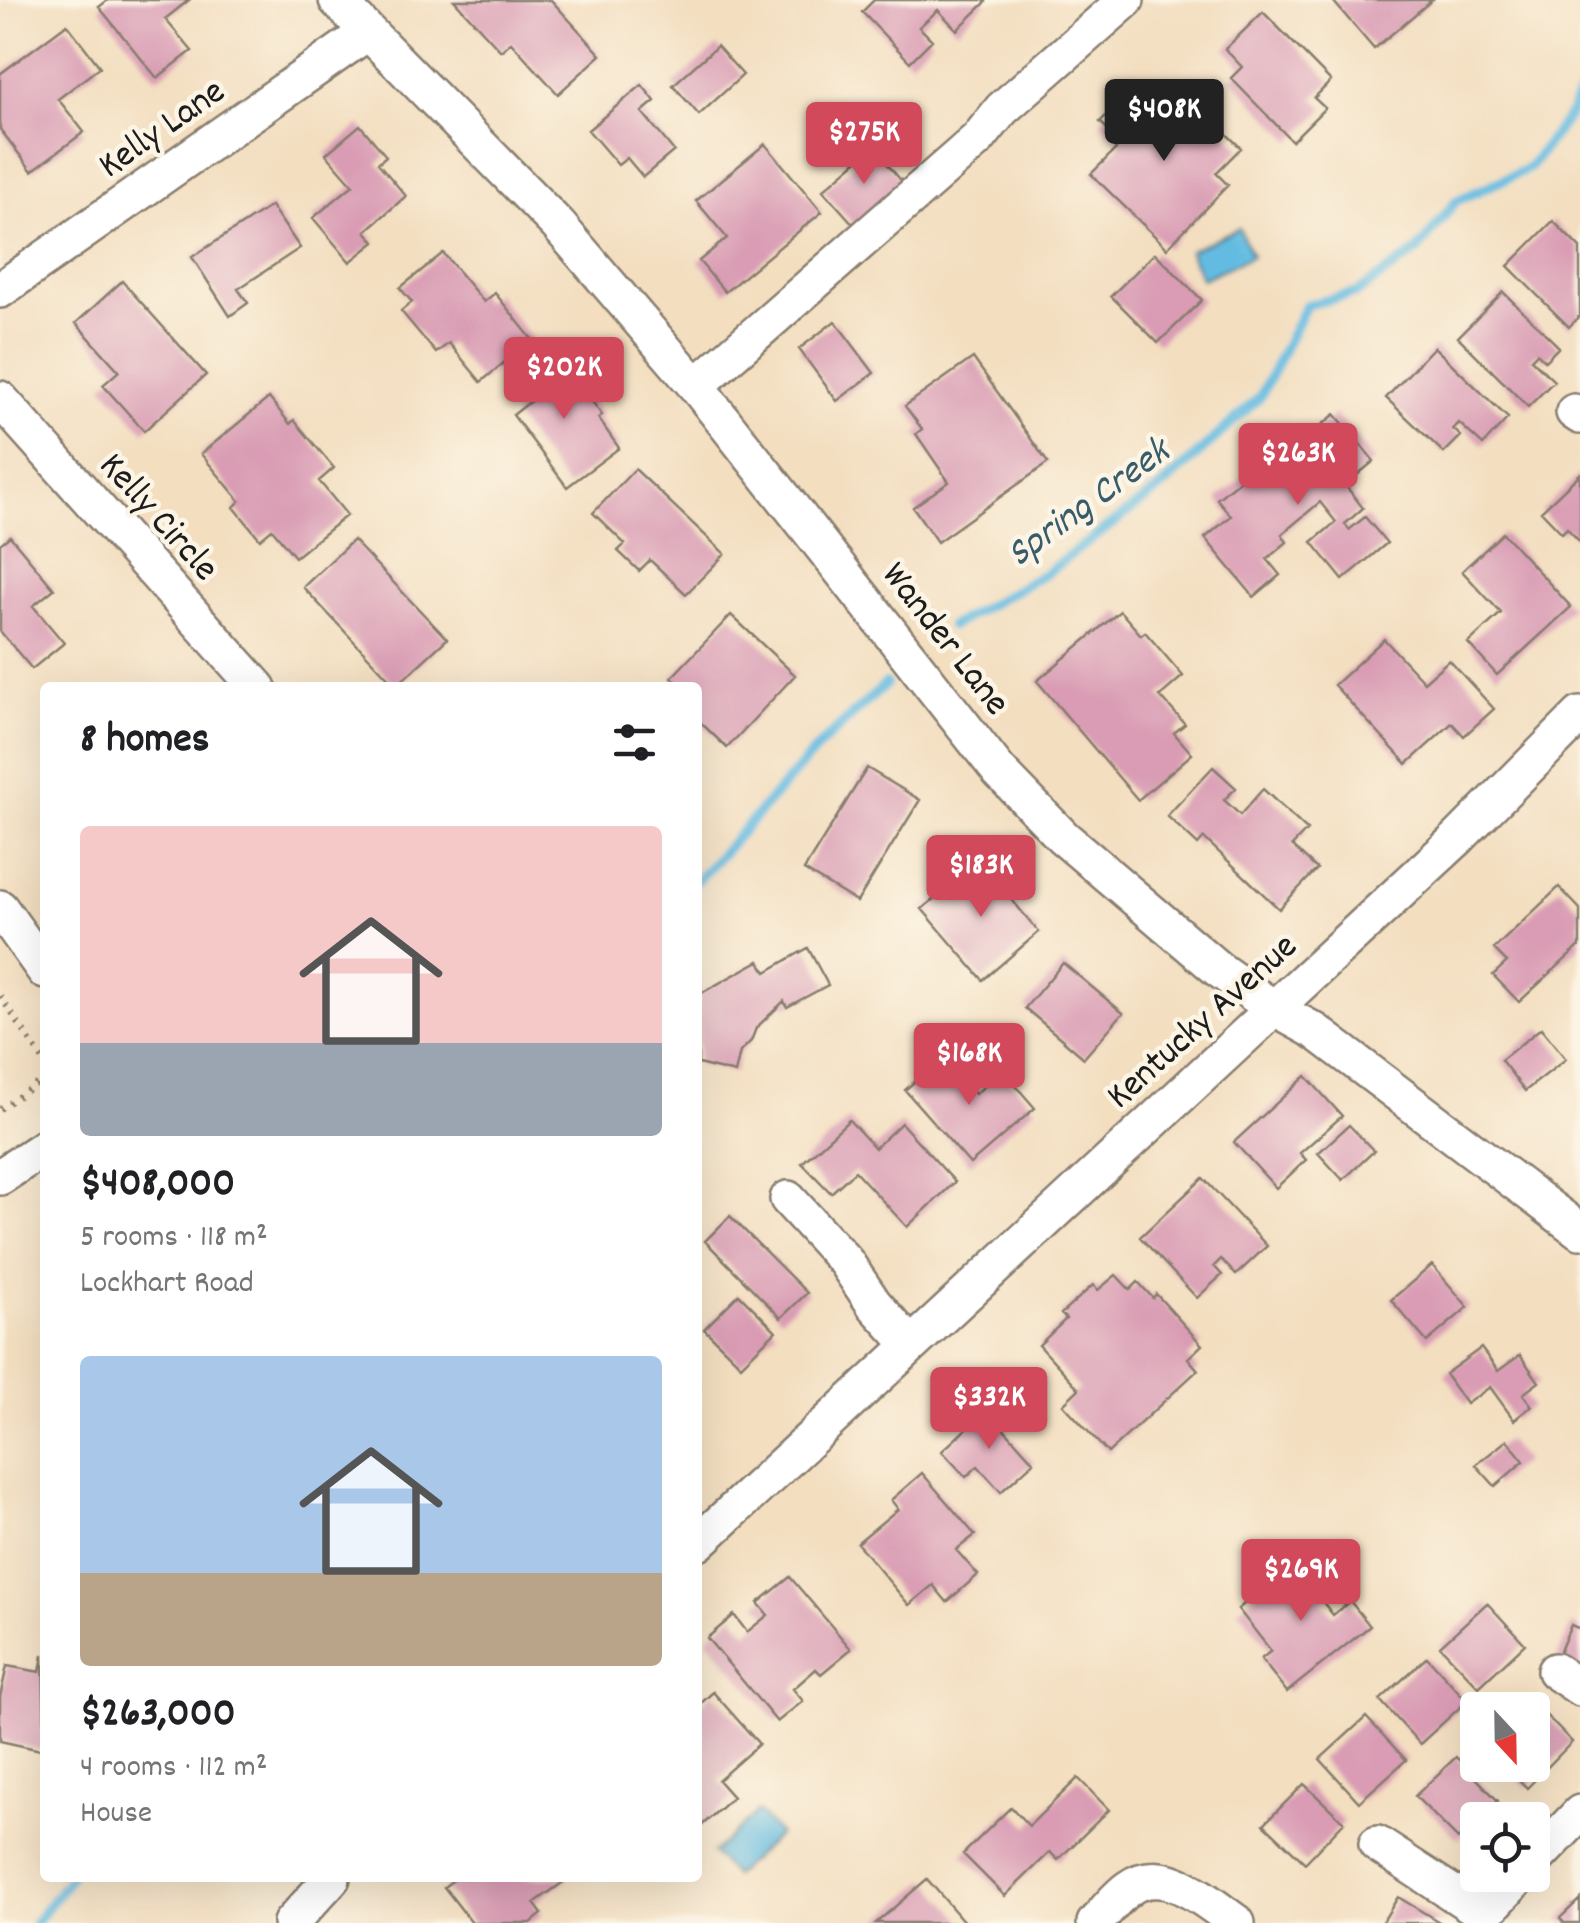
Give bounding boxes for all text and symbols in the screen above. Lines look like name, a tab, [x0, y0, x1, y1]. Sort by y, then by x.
street label: Kelly Lane	[88, 67, 238, 194]
pin: $408K	[1094, 79, 1234, 164]
text: $408K	[1127, 88, 1201, 134]
pin: $275K	[794, 102, 934, 187]
text: $275K	[828, 111, 900, 157]
pin: $202K	[494, 337, 634, 422]
text: $202K	[526, 346, 602, 392]
pin: $263K	[1228, 423, 1368, 508]
water label: Spring Creek	[996, 424, 1186, 584]
text: $263K	[1261, 432, 1335, 478]
street label: Kelly Circle	[84, 442, 230, 596]
street label: Wander Lane	[866, 552, 1021, 729]
text: 8 homes	[80, 712, 209, 772]
icon: filters	[607, 715, 662, 770]
pin: $183K	[911, 835, 1051, 920]
text: $183K	[948, 844, 1014, 890]
icon: home	[281, 891, 461, 1071]
street label: Kentucky Avenue	[1096, 922, 1312, 1124]
pin: $168K	[899, 1023, 1039, 1108]
text: $168K	[936, 1032, 1002, 1078]
text: $408,000	[80, 1156, 235, 1216]
text: 5 rooms · 118 m²	[80, 1216, 268, 1262]
text: Lockhart Road	[80, 1262, 254, 1308]
pin: $332K	[919, 1367, 1059, 1452]
text: $332K	[952, 1376, 1026, 1422]
icon: home	[281, 1421, 461, 1601]
pin: $269K	[1231, 1539, 1371, 1624]
text: $269K	[1263, 1548, 1339, 1594]
text: $263,000	[80, 1686, 236, 1746]
north arrow	[1460, 1692, 1550, 1782]
map controls	[1460, 1692, 1550, 1892]
text: 4 rooms · 112 m²	[80, 1746, 267, 1792]
text: House	[80, 1792, 152, 1838]
button: locate	[1460, 1802, 1550, 1892]

